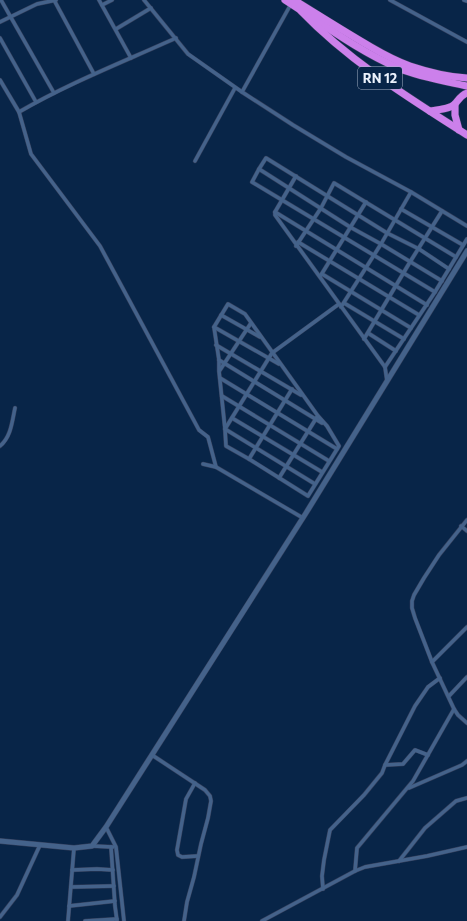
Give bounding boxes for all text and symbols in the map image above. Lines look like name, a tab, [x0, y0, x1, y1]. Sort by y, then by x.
road number: RN 12	[358, 67, 402, 89]

